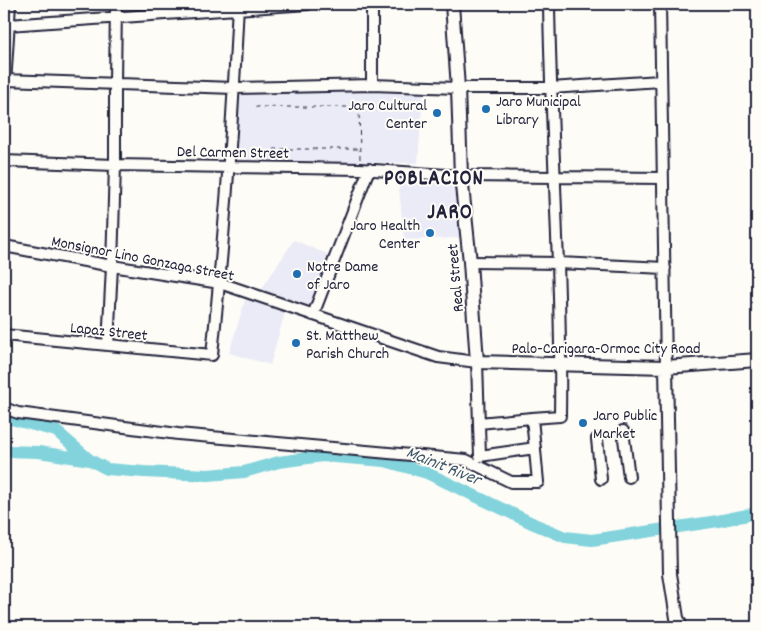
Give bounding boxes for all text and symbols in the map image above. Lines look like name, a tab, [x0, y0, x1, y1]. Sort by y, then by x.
place label: Jaro Municipal Library	[496, 91, 581, 132]
place label: Jaro Cultural Center	[348, 95, 427, 136]
marker: Jaro Municipal Library	[480, 103, 492, 115]
marker: Jaro Cultural Center	[431, 107, 443, 119]
street label: Del Carmen Street	[177, 141, 289, 166]
district label: POBLACION	[384, 165, 484, 195]
district label: JARO	[427, 199, 473, 229]
place label: Jaro Health Center	[350, 215, 420, 256]
marker: Jaro Health Center	[424, 227, 436, 239]
street label: Monsignor Lino Gonzaga Street	[49, 230, 236, 288]
street label: Real Street	[442, 242, 471, 313]
place label: Notre Dame of Jaro	[307, 256, 378, 297]
marker: Notre Dame of Jaro	[291, 268, 303, 280]
street label: Lapaz Street	[69, 317, 149, 348]
place label: St. Matthew Parish Church	[306, 325, 389, 366]
marker: St. Matthew Parish Church	[290, 337, 302, 349]
street label: Palo-Carigara-Ormoc City Road	[512, 338, 701, 361]
place label: Jaro Public Market	[593, 405, 657, 446]
marker: Jaro Public Market	[577, 417, 589, 429]
water label: Mainit River	[402, 441, 486, 495]

